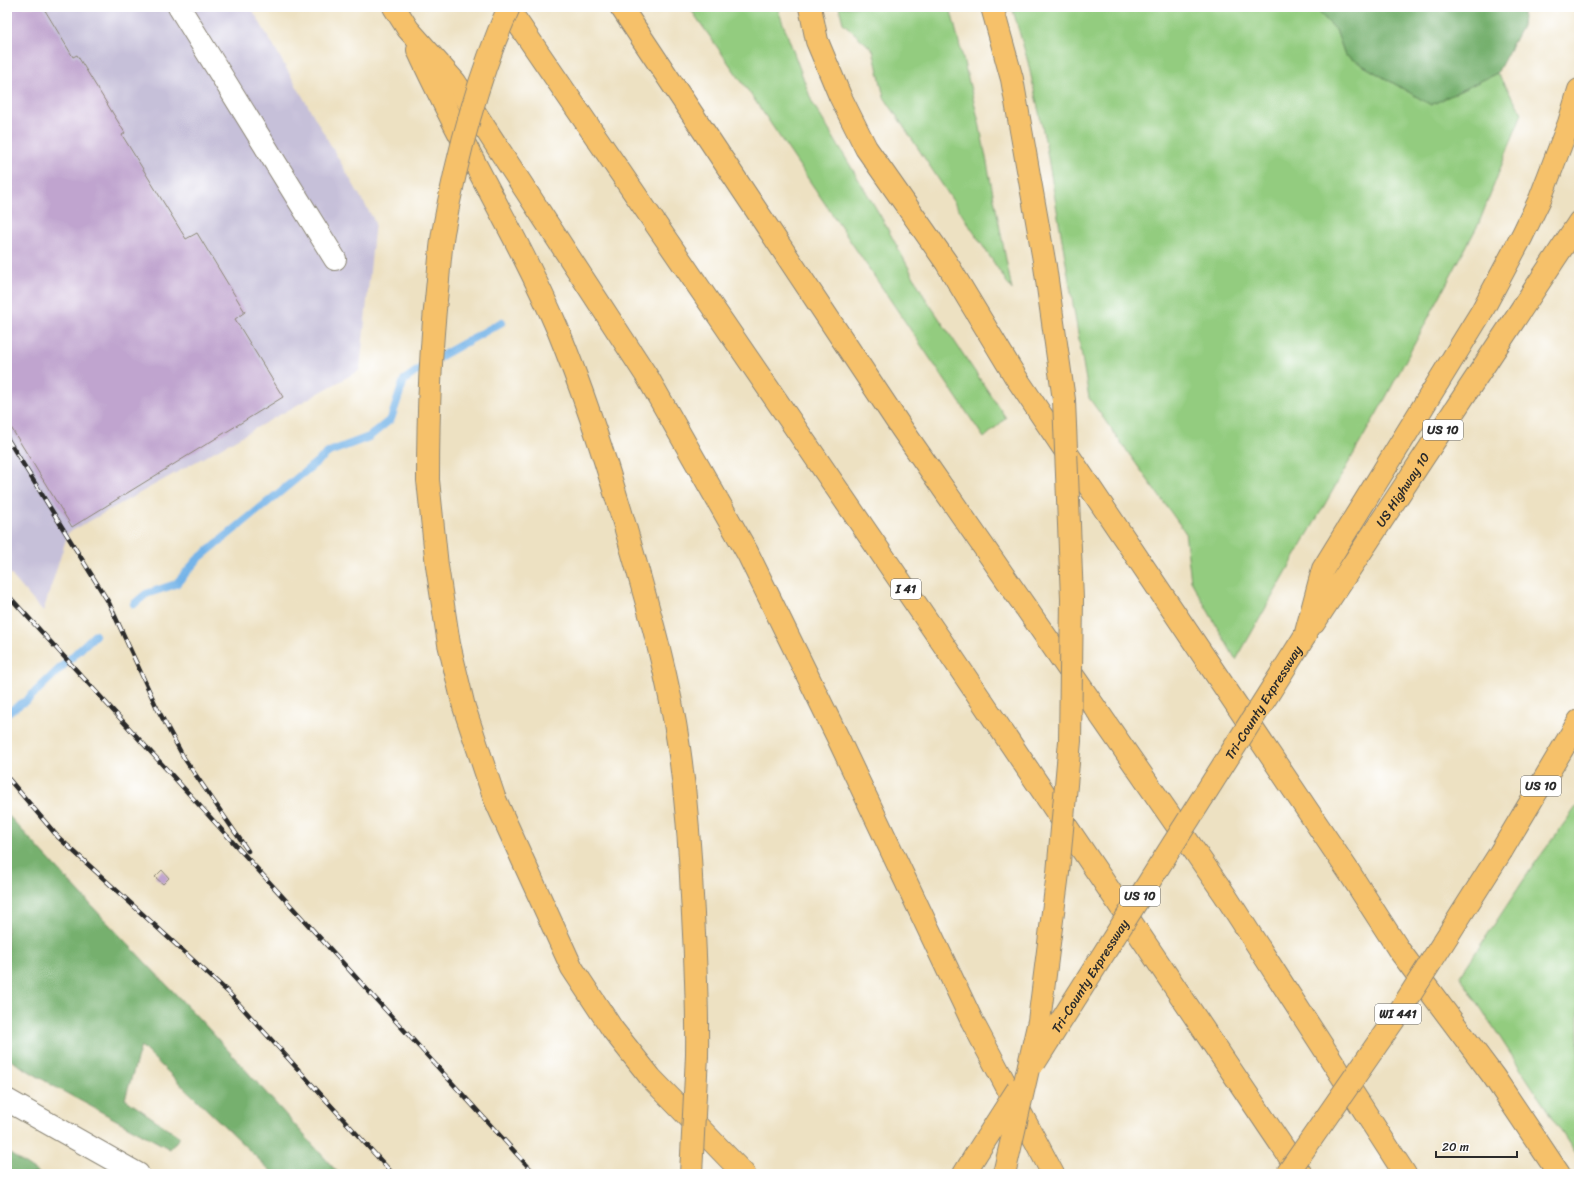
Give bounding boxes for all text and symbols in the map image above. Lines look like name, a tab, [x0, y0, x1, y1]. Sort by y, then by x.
road number: US 10	[1423, 420, 1463, 440]
street label: US Highway 10	[1369, 448, 1436, 532]
road number: I 41	[891, 579, 921, 599]
street label: Tri-County Expressway	[1219, 641, 1309, 764]
road number: US 10	[1521, 776, 1561, 796]
road number: US 10	[1120, 886, 1160, 906]
street label: Tri-County Expressway	[1045, 914, 1135, 1038]
road number: WI 441	[1375, 1004, 1421, 1024]
scale bar	[1436, 1133, 1517, 1159]
text: 20 m	[1442, 1136, 1469, 1158]

